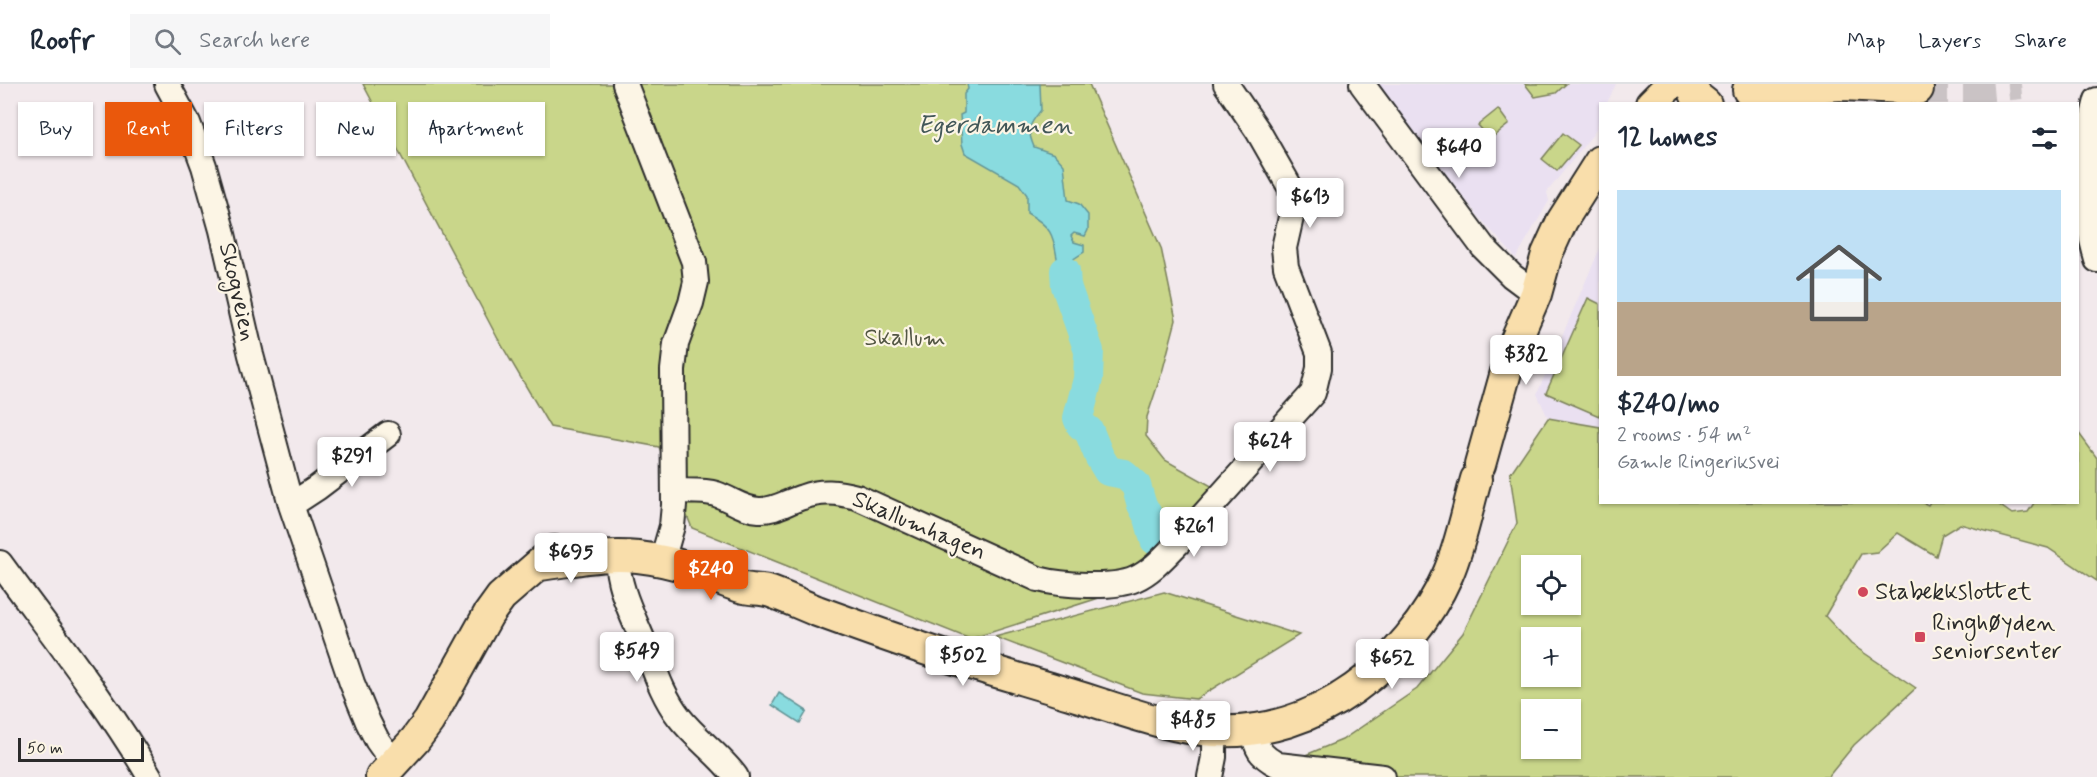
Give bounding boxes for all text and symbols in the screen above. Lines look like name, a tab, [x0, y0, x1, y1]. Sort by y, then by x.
search box	[130, 14, 550, 68]
text: Roofr	[30, 23, 94, 60]
icon: search	[151, 25, 184, 58]
text: Search here	[199, 27, 310, 55]
text: Map	[1847, 27, 1885, 55]
text: Layers	[1918, 27, 1981, 55]
text: Share	[2014, 27, 2067, 55]
chip: Buy	[18, 102, 93, 156]
chip: Rent	[105, 102, 192, 156]
chip: Filters	[204, 102, 304, 156]
chip: New	[316, 102, 396, 156]
chip: Apartment	[408, 102, 545, 156]
water label: Egerdammen	[917, 109, 1073, 143]
text: 12 homes	[1617, 121, 1717, 155]
icon: filters	[2028, 122, 2061, 155]
pin: $640	[1423, 128, 1495, 179]
text: $640	[1436, 134, 1482, 161]
pin: $613	[1274, 178, 1346, 229]
text: $613	[1291, 184, 1329, 211]
icon: home	[1785, 229, 1893, 337]
street label: Skogveien	[209, 240, 263, 345]
park label: Skallum	[864, 323, 946, 354]
pin: $382	[1490, 335, 1562, 386]
text: $382	[1504, 341, 1548, 368]
text: $240/mo	[1617, 388, 1720, 422]
pin: $624	[1234, 422, 1306, 473]
text: 2 rooms · 54 m²	[1617, 422, 1751, 449]
text: $624	[1248, 428, 1292, 455]
pin: $291	[316, 437, 388, 488]
text: $291	[331, 443, 373, 470]
text: Gamle Ringeriksvei	[1617, 449, 1780, 476]
street label: Skallumhagen	[847, 484, 991, 568]
pin: $261	[1158, 507, 1230, 558]
text: $261	[1174, 513, 1214, 540]
pin: $695	[535, 533, 607, 584]
text: $695	[548, 539, 594, 566]
pin: $240	[675, 550, 747, 601]
map controls	[1521, 555, 1581, 759]
button: locate	[1521, 555, 1581, 615]
text: $240	[688, 556, 734, 583]
place label: Stabekkslottet	[1875, 577, 2032, 608]
marker: Stabekkslottet	[1856, 585, 1870, 599]
place label: Ringhøyden seniorsenter	[1932, 608, 2062, 667]
button: +	[1521, 627, 1581, 687]
marker: Ringhøyden seniorsenter	[1913, 630, 1927, 644]
pin: $549	[601, 632, 673, 683]
pin: $502	[927, 636, 999, 687]
text: $549	[614, 638, 660, 665]
pin: $652	[1356, 639, 1428, 690]
text: $502	[939, 642, 987, 669]
text: $652	[1370, 645, 1414, 672]
button: −	[1521, 699, 1581, 759]
pin: $485	[1157, 701, 1229, 752]
text: $485	[1170, 707, 1216, 734]
scale bar	[18, 735, 144, 762]
text: 50 m	[27, 738, 63, 759]

